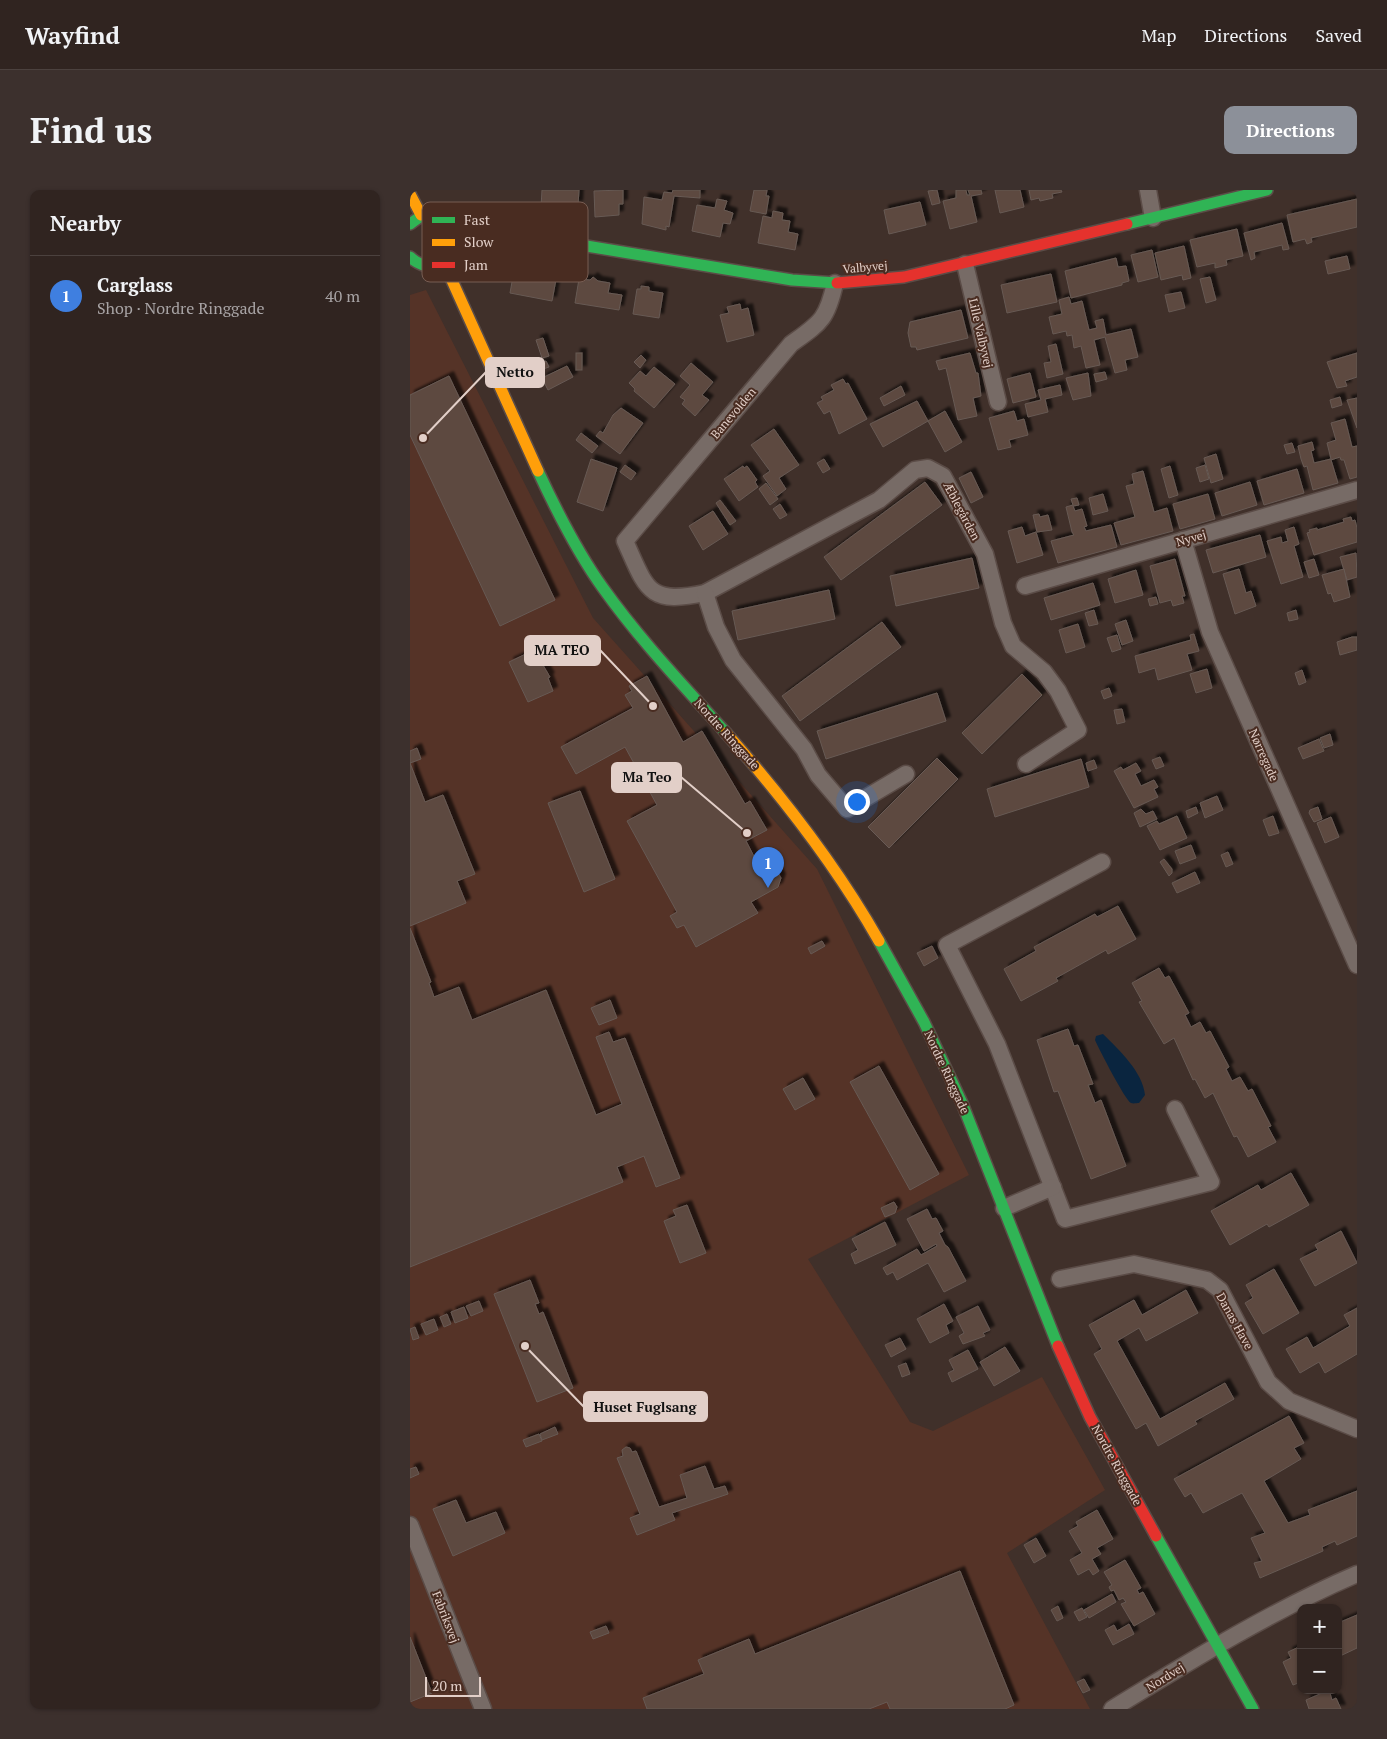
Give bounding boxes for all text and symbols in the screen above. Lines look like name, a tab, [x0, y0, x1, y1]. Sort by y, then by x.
text: Wayfind	[25, 19, 120, 51]
text: Map	[1141, 23, 1176, 47]
text: Directions	[1204, 23, 1287, 47]
text: Saved	[1315, 23, 1362, 47]
button: Directions	[1224, 106, 1357, 154]
text: Find us	[30, 107, 152, 153]
legend	[422, 202, 588, 282]
text: Nearby	[50, 209, 121, 237]
text: Fast	[464, 210, 491, 229]
text: Slow	[464, 232, 494, 251]
text: Jam	[464, 255, 488, 274]
street label: Valbyvej	[842, 258, 888, 276]
text: Carglass	[97, 272, 173, 297]
text: 1	[61, 285, 71, 307]
text: 40 m	[325, 285, 360, 307]
text: Shop · Nordre Ringgade	[97, 297, 265, 319]
street label: Lille Valbyvej	[966, 297, 996, 369]
callout: Netto	[486, 358, 544, 387]
text: Netto	[496, 362, 534, 381]
street label: Banevolden	[707, 384, 759, 442]
street label: Æblegården	[940, 479, 984, 543]
street label: Nyvej	[1174, 527, 1208, 549]
callout: MA TEO	[525, 636, 600, 665]
text: MA TEO	[534, 640, 590, 659]
street label: Nordre Ringgade	[691, 696, 763, 772]
street label: Nørregade	[1246, 726, 1282, 784]
callout: Ma Teo	[612, 763, 681, 792]
text: Ma Teo	[623, 767, 672, 786]
your location	[844, 789, 870, 815]
pin: 1	[752, 847, 784, 888]
street label: Nordre Ringgade	[921, 1028, 973, 1116]
street label: Danas Have	[1213, 1290, 1257, 1352]
callout: Huset Fuglsang	[584, 1392, 707, 1421]
text: Huset Fuglsang	[593, 1397, 698, 1416]
street label: Nordre Ringgade	[1089, 1422, 1145, 1508]
street label: Fabriksvej	[429, 1589, 463, 1645]
map controls	[1297, 1604, 1342, 1694]
button: +	[1297, 1604, 1342, 1649]
button: −	[1297, 1649, 1342, 1694]
street label: Nordvej	[1143, 1659, 1187, 1695]
scale bar	[425, 1674, 481, 1697]
text: 20 m	[432, 1676, 462, 1695]

